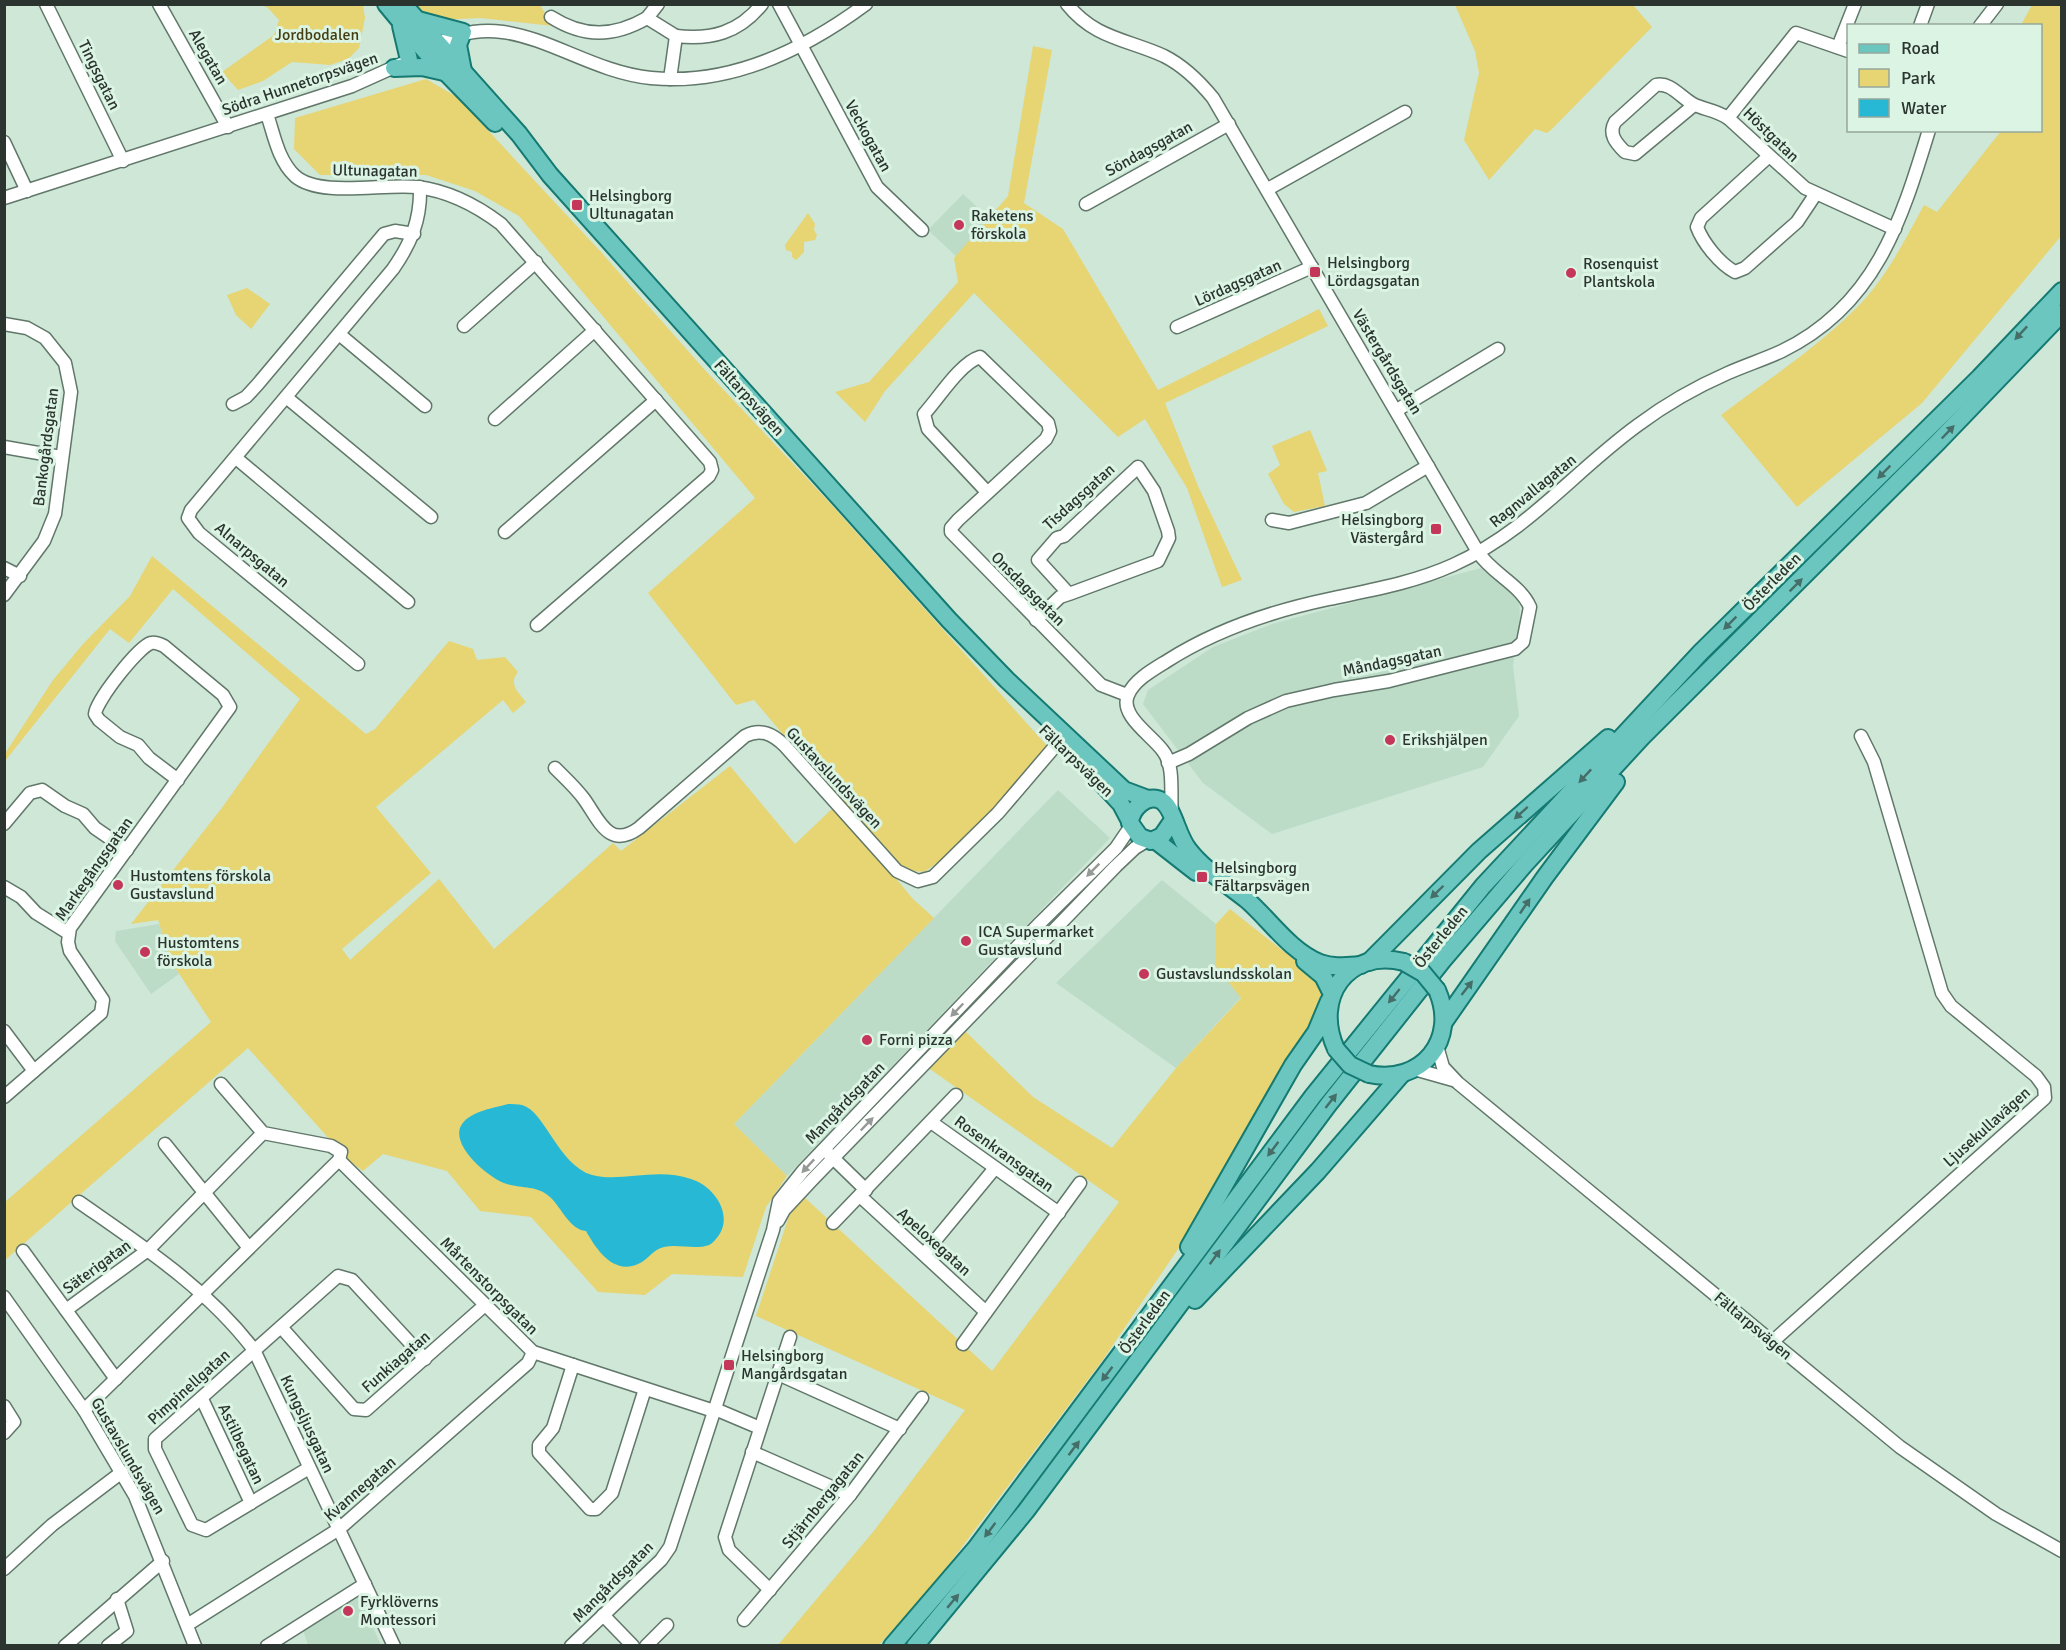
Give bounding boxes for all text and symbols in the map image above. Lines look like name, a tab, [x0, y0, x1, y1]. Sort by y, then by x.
legend	[1847, 24, 2042, 132]
park label: Jordbodalen	[275, 25, 359, 45]
street label: Alegatan	[184, 26, 232, 88]
street label: Tingsgatan	[74, 37, 124, 113]
text: Road	[1901, 37, 1940, 59]
street label: Södra Hunnetorpsvägen	[219, 48, 381, 120]
text: Park	[1901, 67, 1936, 89]
street label: Veckogatan	[840, 97, 896, 175]
text: Water	[1901, 97, 1947, 119]
street label: Höstgatan	[1739, 103, 1803, 167]
street label: Söndagsgatan	[1102, 117, 1196, 181]
street label: Ultunagatan	[332, 160, 418, 182]
place label: Helsingborg Ultunagatan	[589, 186, 674, 224]
marker: Helsingborg Ultunagatan	[570, 198, 584, 212]
place label: Raketens förskola	[971, 206, 1034, 244]
marker: Raketens förskola	[952, 218, 966, 232]
place label: Helsingborg Lördagsgatan	[1327, 253, 1420, 291]
place label: Rosenquist Plantskola	[1583, 254, 1659, 292]
street label: Lördagsgatan	[1192, 255, 1284, 311]
marker: Helsingborg Lördagsgatan	[1308, 265, 1322, 279]
marker: Rosenquist Plantskola	[1564, 266, 1578, 280]
street label: Västergårdsgatan	[1348, 306, 1426, 418]
one-way arrow	[2015, 326, 2029, 340]
street label: Fältarpsvägen	[709, 356, 789, 440]
street label: Bankogårdsgatan	[29, 387, 63, 507]
one-way arrow	[1941, 424, 1955, 439]
street label: Ragnvallagatan	[1486, 450, 1580, 532]
street label: Tisdagsgatan	[1039, 459, 1119, 535]
one-way arrow	[1878, 464, 1892, 478]
place label: Helsingborg Västergård	[1341, 510, 1424, 548]
street label: Alnarpsgatan	[211, 518, 293, 592]
marker: Helsingborg Västergård	[1429, 522, 1443, 536]
street label: Onsdagsgatan	[987, 548, 1069, 630]
street label: Österleden	[1739, 549, 1805, 615]
one-way arrow	[1788, 578, 1802, 592]
one-way arrow	[1723, 616, 1738, 630]
street label: Måndagsgatan	[1341, 641, 1443, 681]
street label: Fältarpsvägen	[1035, 720, 1117, 802]
street label: Gustavslundsvägen	[782, 723, 886, 833]
place label: Erikshjälpen	[1402, 730, 1488, 750]
marker: Erikshjälpen	[1383, 733, 1397, 747]
one-way arrow	[1578, 768, 1592, 783]
one-way arrow	[1514, 806, 1529, 819]
street label: Markegångsgatan	[51, 813, 137, 925]
place label: Helsingborg Fältarpsvägen	[1214, 858, 1310, 896]
one-way arrow	[1086, 863, 1101, 877]
place label: Hustomtens förskola Gustavslund	[130, 866, 271, 904]
marker: Helsingborg Fältarpsvägen	[1195, 870, 1209, 884]
marker: Hustomtens förskola Gustavslund	[111, 878, 125, 892]
one-way arrow	[1430, 884, 1444, 898]
one-way arrow	[1519, 898, 1530, 914]
street label: Österleden	[1410, 902, 1472, 972]
place label: ICA Supermarket Gustavslund	[978, 922, 1094, 960]
place label: Hustomtens förskola	[157, 933, 239, 971]
marker: ICA Supermarket Gustavslund	[959, 934, 973, 948]
marker: Hustomtens förskola	[138, 945, 152, 959]
place label: Gustavslundsskolan	[1156, 964, 1292, 984]
marker: Gustavslundsskolan	[1137, 967, 1151, 981]
one-way arrow	[1461, 980, 1474, 996]
one-way arrow	[1388, 989, 1400, 1004]
one-way arrow	[950, 1002, 964, 1017]
place label: Forni pizza	[879, 1030, 953, 1050]
marker: Forni pizza	[860, 1033, 874, 1047]
street label: Mangårdsgatan	[801, 1058, 889, 1148]
street label: Ljusekullavägen	[1939, 1083, 2035, 1171]
one-way arrow	[1324, 1093, 1336, 1108]
street label: Rosenkransgatan	[950, 1111, 1058, 1197]
one-way arrow	[860, 1116, 874, 1131]
one-way arrow	[1267, 1142, 1279, 1157]
one-way arrow	[802, 1158, 815, 1173]
street label: Apeloxegatan	[893, 1204, 975, 1280]
street label: Mårtenstorpsgatan	[436, 1233, 542, 1339]
street label: Säterigatan	[59, 1236, 135, 1298]
one-way arrow	[1209, 1250, 1221, 1266]
street label: Österleden	[1115, 1286, 1175, 1358]
street label: Fältarpsvägen	[1710, 1288, 1796, 1364]
street label: Funkiagatan	[358, 1327, 434, 1397]
street label: Pimpinellgatan	[144, 1345, 234, 1429]
place label: Helsingborg Mangårdsgatan	[741, 1346, 847, 1384]
marker: Helsingborg Mangårdsgatan	[722, 1358, 736, 1372]
one-way arrow	[1101, 1366, 1114, 1382]
street label: Kungsljusgatan	[276, 1372, 338, 1476]
street label: Gustavslundsvägen	[86, 1394, 170, 1518]
street label: Astilbegatan	[214, 1400, 268, 1488]
one-way arrow	[1068, 1440, 1080, 1456]
street label: Stjärnbergagatan	[778, 1447, 868, 1553]
street label: Kvannegatan	[320, 1452, 400, 1526]
one-way arrow	[984, 1522, 996, 1537]
street label: Mangårdsgatan	[568, 1537, 658, 1627]
place label: Fyrklöverns Montessori	[360, 1592, 439, 1630]
one-way arrow	[946, 1594, 959, 1609]
marker: Fyrklöverns Montessori	[341, 1604, 355, 1618]

